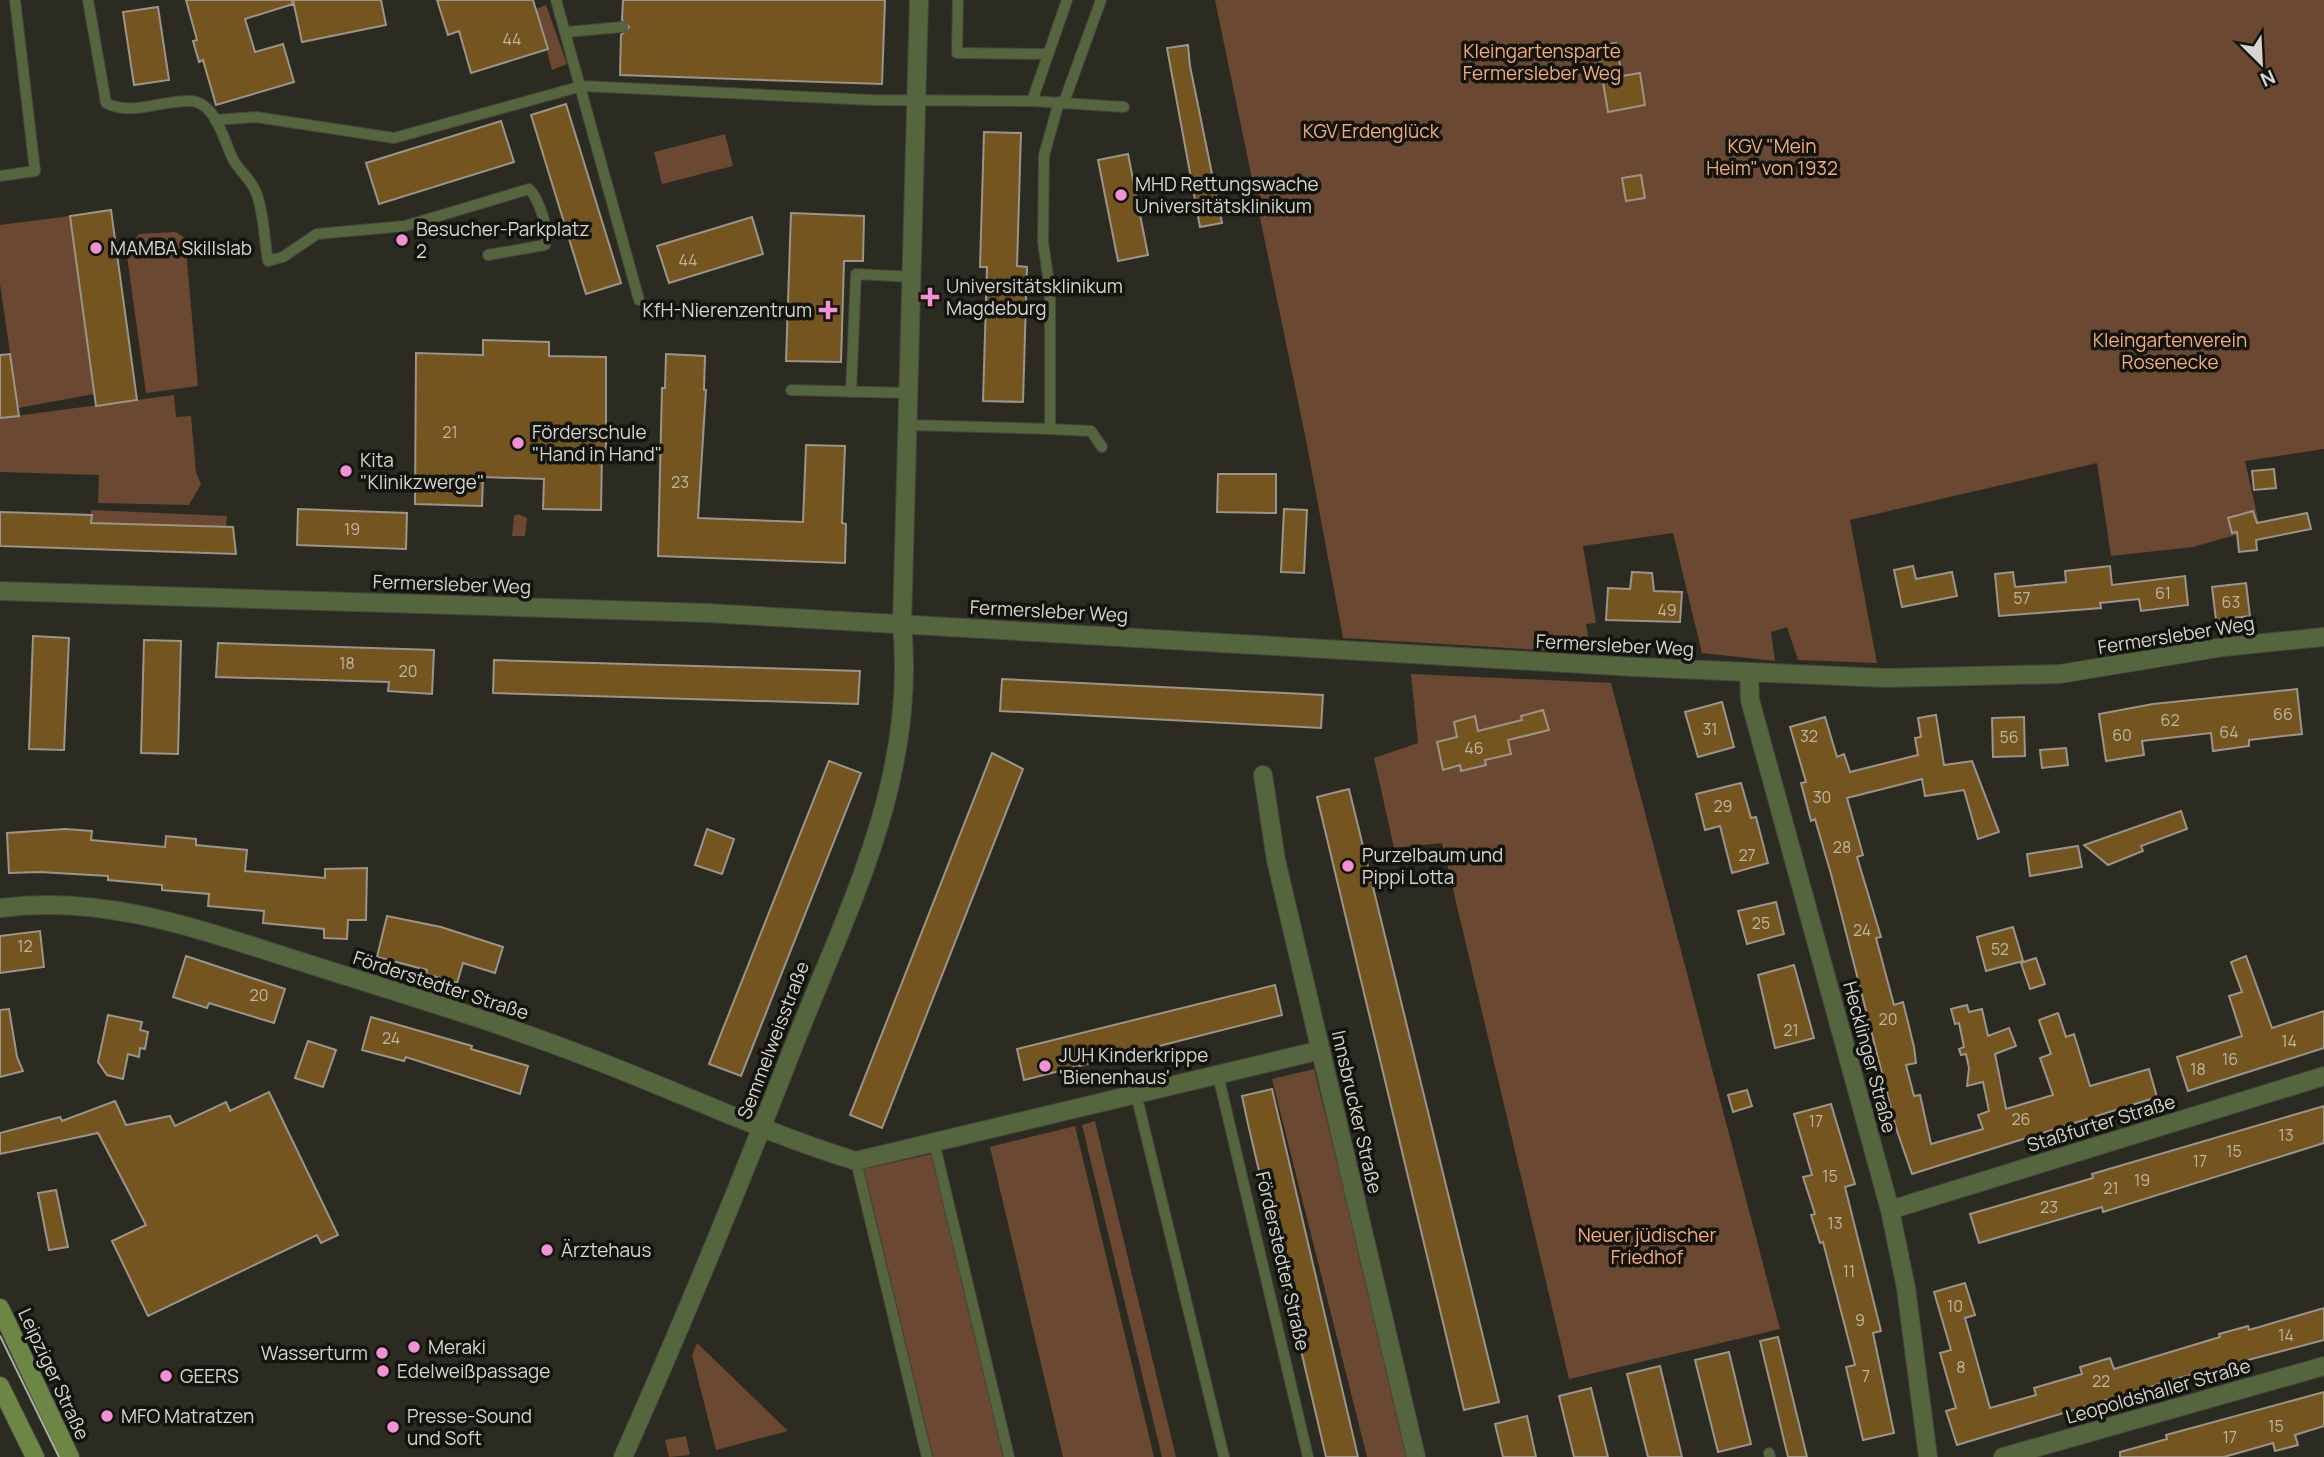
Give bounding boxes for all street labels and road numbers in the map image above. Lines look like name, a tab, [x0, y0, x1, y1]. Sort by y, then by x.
street label: Fermersleber Weg	[372, 568, 532, 600]
street label: Fermersleber Weg	[969, 594, 1129, 628]
street label: Fermersleber Weg	[2096, 610, 2256, 660]
street label: Fermersleber Weg	[1535, 628, 1695, 662]
street label: Förderstedter Straße	[350, 944, 532, 1026]
street label: Semmelweisstraße	[731, 957, 815, 1123]
street label: Hecklinger Straße	[1837, 978, 1903, 1136]
street label: Innsbrucker Straße	[1326, 1028, 1388, 1196]
street label: Staßfurter Straße	[2024, 1088, 2178, 1158]
street label: Förderstedter Straße	[1250, 1169, 1316, 1353]
street label: Leipziger Straße	[12, 1304, 96, 1444]
street label: Leopoldshaller Straße	[2062, 1352, 2254, 1430]

